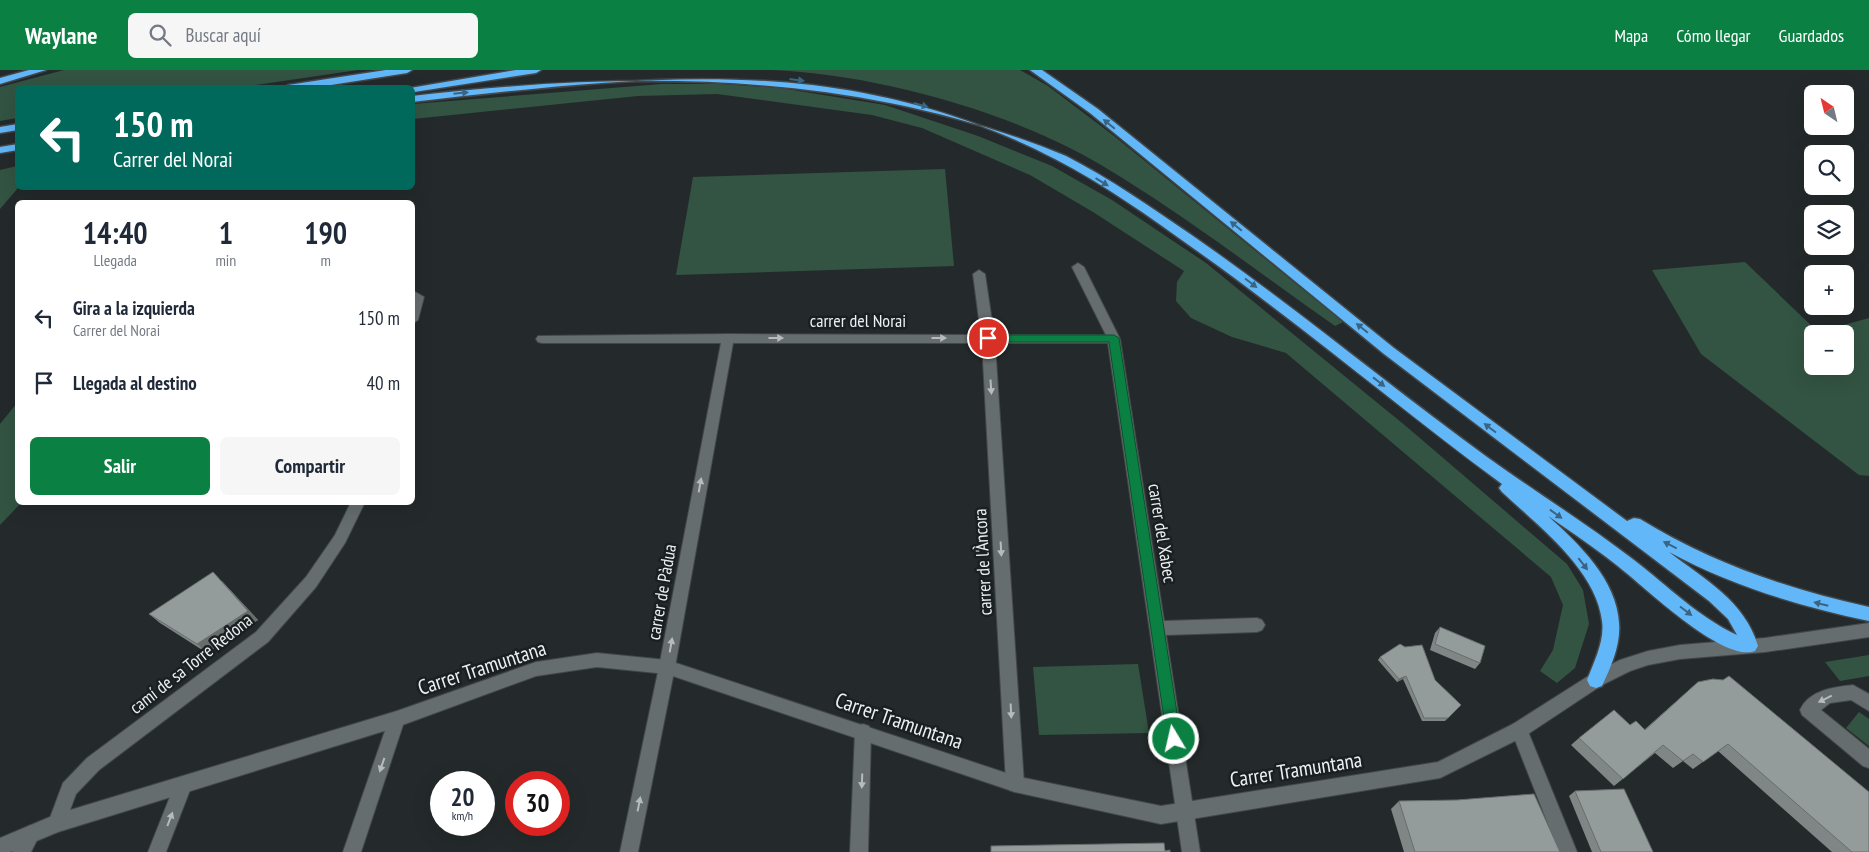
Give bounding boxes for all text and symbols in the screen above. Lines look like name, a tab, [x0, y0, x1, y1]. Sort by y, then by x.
search box	[128, 13, 478, 58]
text: Waylane	[25, 20, 98, 51]
icon: search	[146, 21, 174, 49]
text: Buscar aquí	[186, 23, 261, 47]
text: Mapa	[1614, 24, 1648, 47]
text: Cómo llegar	[1676, 24, 1751, 47]
text: Guardados	[1779, 24, 1844, 47]
one-way arrow	[790, 77, 806, 85]
north arrow	[1804, 85, 1854, 135]
map controls	[1804, 85, 1854, 375]
one-way arrow	[453, 89, 469, 97]
text: 150 m	[113, 101, 194, 147]
one-way arrow	[914, 101, 929, 109]
icon: left	[30, 105, 95, 170]
one-way arrow	[1103, 118, 1116, 129]
text: Carrer del Norai	[113, 145, 233, 173]
button: search	[1804, 145, 1854, 195]
one-way arrow	[1096, 177, 1109, 186]
button: layers	[1804, 205, 1854, 255]
text: 14:40	[83, 213, 148, 252]
text: 1	[219, 213, 233, 252]
text: 190	[304, 213, 347, 252]
one-way arrow	[1230, 220, 1243, 231]
text: Llegada	[93, 250, 137, 270]
text: min	[215, 250, 236, 270]
text: m	[320, 250, 331, 270]
button: +	[1804, 265, 1854, 315]
one-way arrow	[1244, 277, 1257, 288]
text: Gira a la izquierda	[73, 296, 195, 320]
icon: left	[30, 304, 58, 332]
text: 150 m	[358, 306, 400, 330]
street label: carrer del Norai	[810, 309, 906, 332]
pin	[967, 317, 1009, 359]
text: Carrer del Norai	[73, 320, 160, 340]
one-way arrow	[1356, 323, 1369, 334]
icon: arrive	[974, 324, 1002, 352]
button: −	[1804, 325, 1854, 375]
one-way arrow	[769, 334, 785, 342]
one-way arrow	[931, 334, 947, 342]
icon: arrive	[30, 369, 58, 397]
text: Llegada al destino	[73, 371, 197, 395]
text: 40 m	[367, 371, 400, 395]
one-way arrow	[1372, 377, 1386, 387]
one-way arrow	[987, 379, 995, 395]
one-way arrow	[1484, 422, 1497, 433]
button: Salir	[30, 437, 210, 495]
button: Compartir	[220, 437, 400, 495]
one-way arrow	[697, 477, 705, 493]
street label: carrer del Xabec	[1143, 482, 1182, 585]
street label: carrer de l'Àncora	[968, 508, 997, 616]
one-way arrow	[1549, 509, 1563, 519]
one-way arrow	[997, 541, 1005, 557]
one-way arrow	[1663, 541, 1677, 549]
street label: carrer de Pàdua	[642, 542, 681, 642]
one-way arrow	[1577, 557, 1588, 570]
one-way arrow	[1814, 600, 1829, 608]
one-way arrow	[1679, 606, 1692, 617]
street label: camí de sa Torre Redona	[125, 608, 257, 719]
street label: Carrer Tramuntana	[414, 634, 549, 701]
one-way arrow	[667, 637, 675, 653]
street label: Carrer Tramuntana	[832, 686, 967, 755]
one-way arrow	[1818, 695, 1833, 703]
one-way arrow	[1007, 704, 1015, 720]
position arrow	[1147, 712, 1199, 764]
street label: Carrer Tramuntana	[1228, 746, 1364, 793]
one-way arrow	[377, 758, 385, 773]
speed limit sign: 30	[505, 771, 570, 836]
one-way arrow	[857, 773, 865, 789]
text: 20	[451, 781, 474, 813]
one-way arrow	[635, 797, 643, 812]
text: km/h	[452, 808, 473, 823]
one-way arrow	[167, 811, 174, 826]

